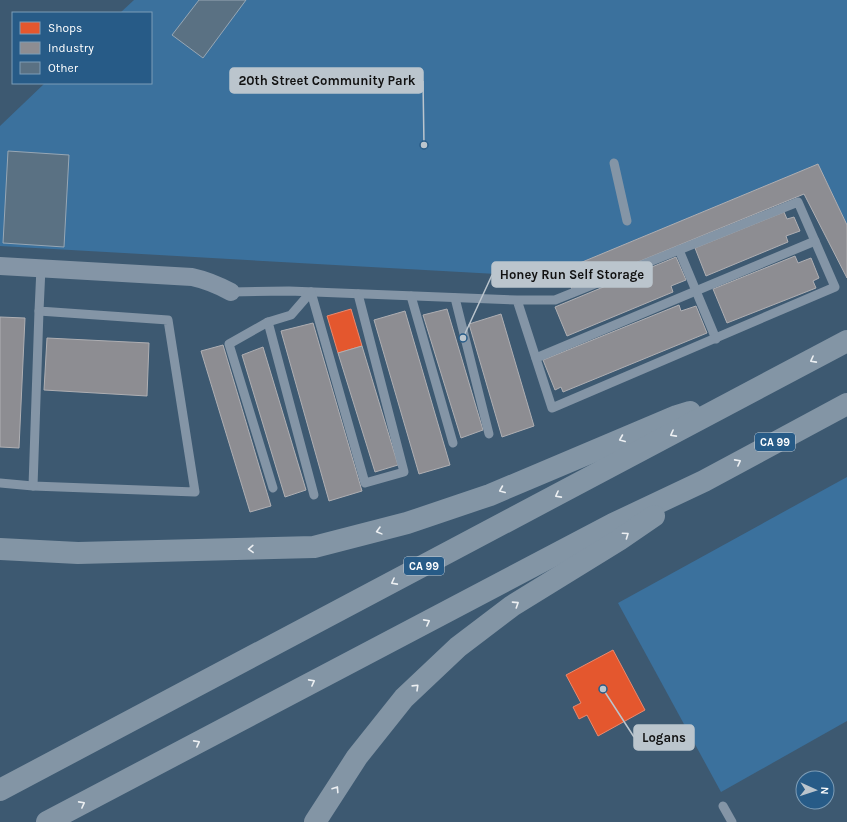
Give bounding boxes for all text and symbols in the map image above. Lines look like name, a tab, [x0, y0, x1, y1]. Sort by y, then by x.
legend	[12, 12, 152, 84]
text: Shops	[48, 21, 82, 35]
text: Industry	[48, 41, 94, 55]
text: Other	[48, 61, 79, 75]
callout: 20th Street Community Park	[230, 68, 423, 93]
text: 20th Street Community Park	[238, 73, 416, 88]
callout: Honey Run Self Storage	[492, 262, 652, 287]
text: Honey Run Self Storage	[500, 267, 644, 282]
one-way arrow	[809, 355, 817, 362]
one-way arrow	[670, 429, 677, 436]
road number: CA 99	[755, 433, 795, 451]
one-way arrow	[618, 434, 626, 442]
one-way arrow	[734, 460, 741, 467]
one-way arrow	[499, 485, 506, 493]
one-way arrow	[555, 490, 562, 497]
one-way arrow	[375, 526, 382, 534]
one-way arrow	[622, 532, 629, 540]
one-way arrow	[248, 545, 254, 553]
road number: CA 99	[404, 557, 444, 575]
one-way arrow	[391, 577, 398, 584]
one-way arrow	[511, 602, 518, 609]
one-way arrow	[422, 619, 430, 627]
one-way arrow	[308, 680, 315, 687]
one-way arrow	[411, 684, 419, 692]
callout: Logans	[634, 725, 694, 750]
text: Logans	[642, 730, 686, 745]
one-way arrow	[193, 740, 200, 748]
north arrow	[795, 770, 835, 810]
text: N	[818, 786, 831, 795]
one-way arrow	[332, 787, 339, 794]
one-way arrow	[78, 801, 85, 809]

